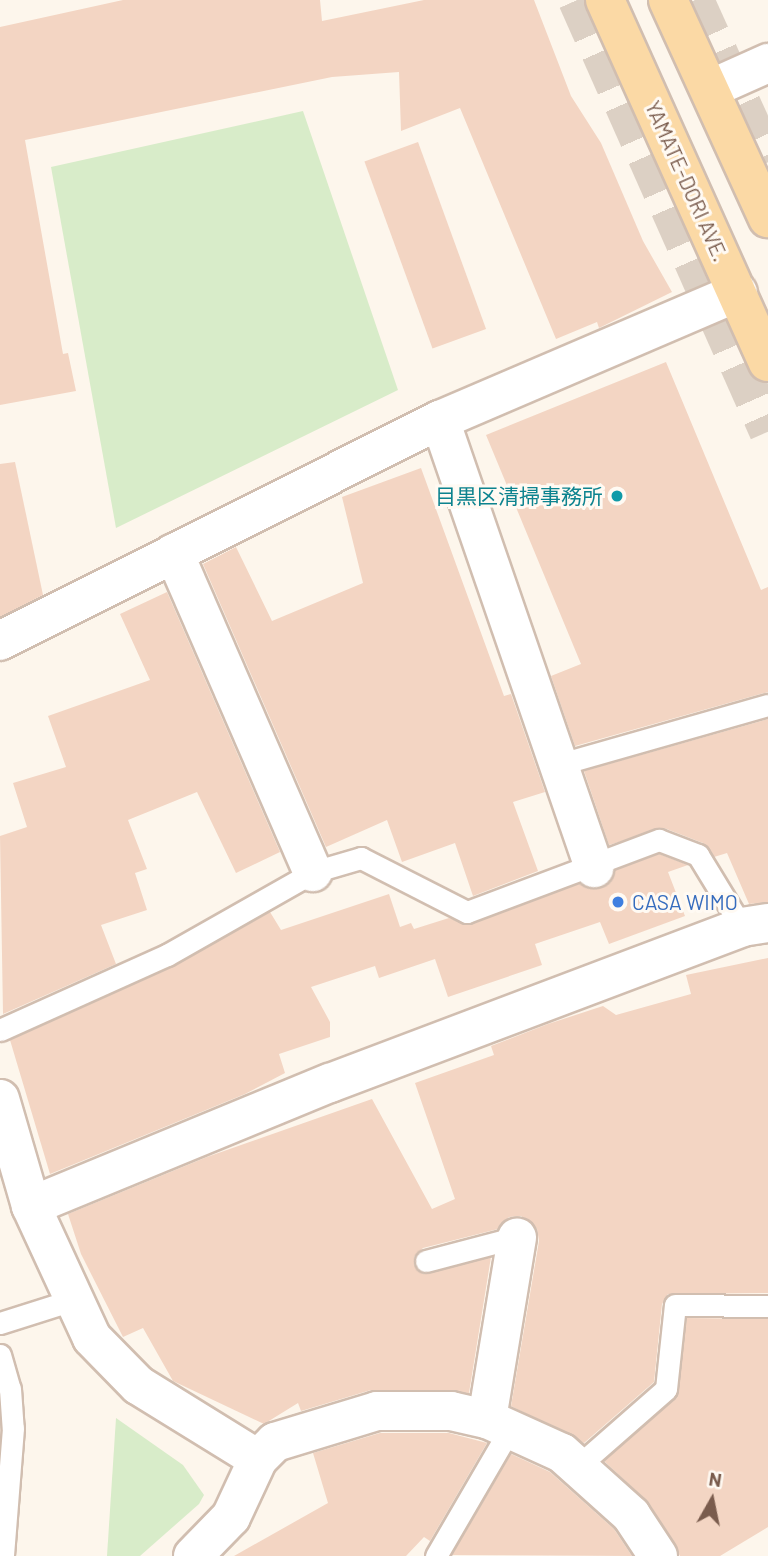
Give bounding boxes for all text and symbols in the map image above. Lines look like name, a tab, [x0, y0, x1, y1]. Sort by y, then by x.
street label: YAMATE-DORI AVE.	[640, 97, 734, 265]
place label: 目黒区清掃事務所	[435, 483, 603, 509]
marker: 目黒区清掃事務所	[609, 488, 625, 504]
place label: CASA WIMO	[632, 889, 738, 915]
marker: CASA WIMO	[610, 894, 626, 910]
north arrow	[677, 1465, 747, 1535]
text: N	[707, 1466, 723, 1491]

